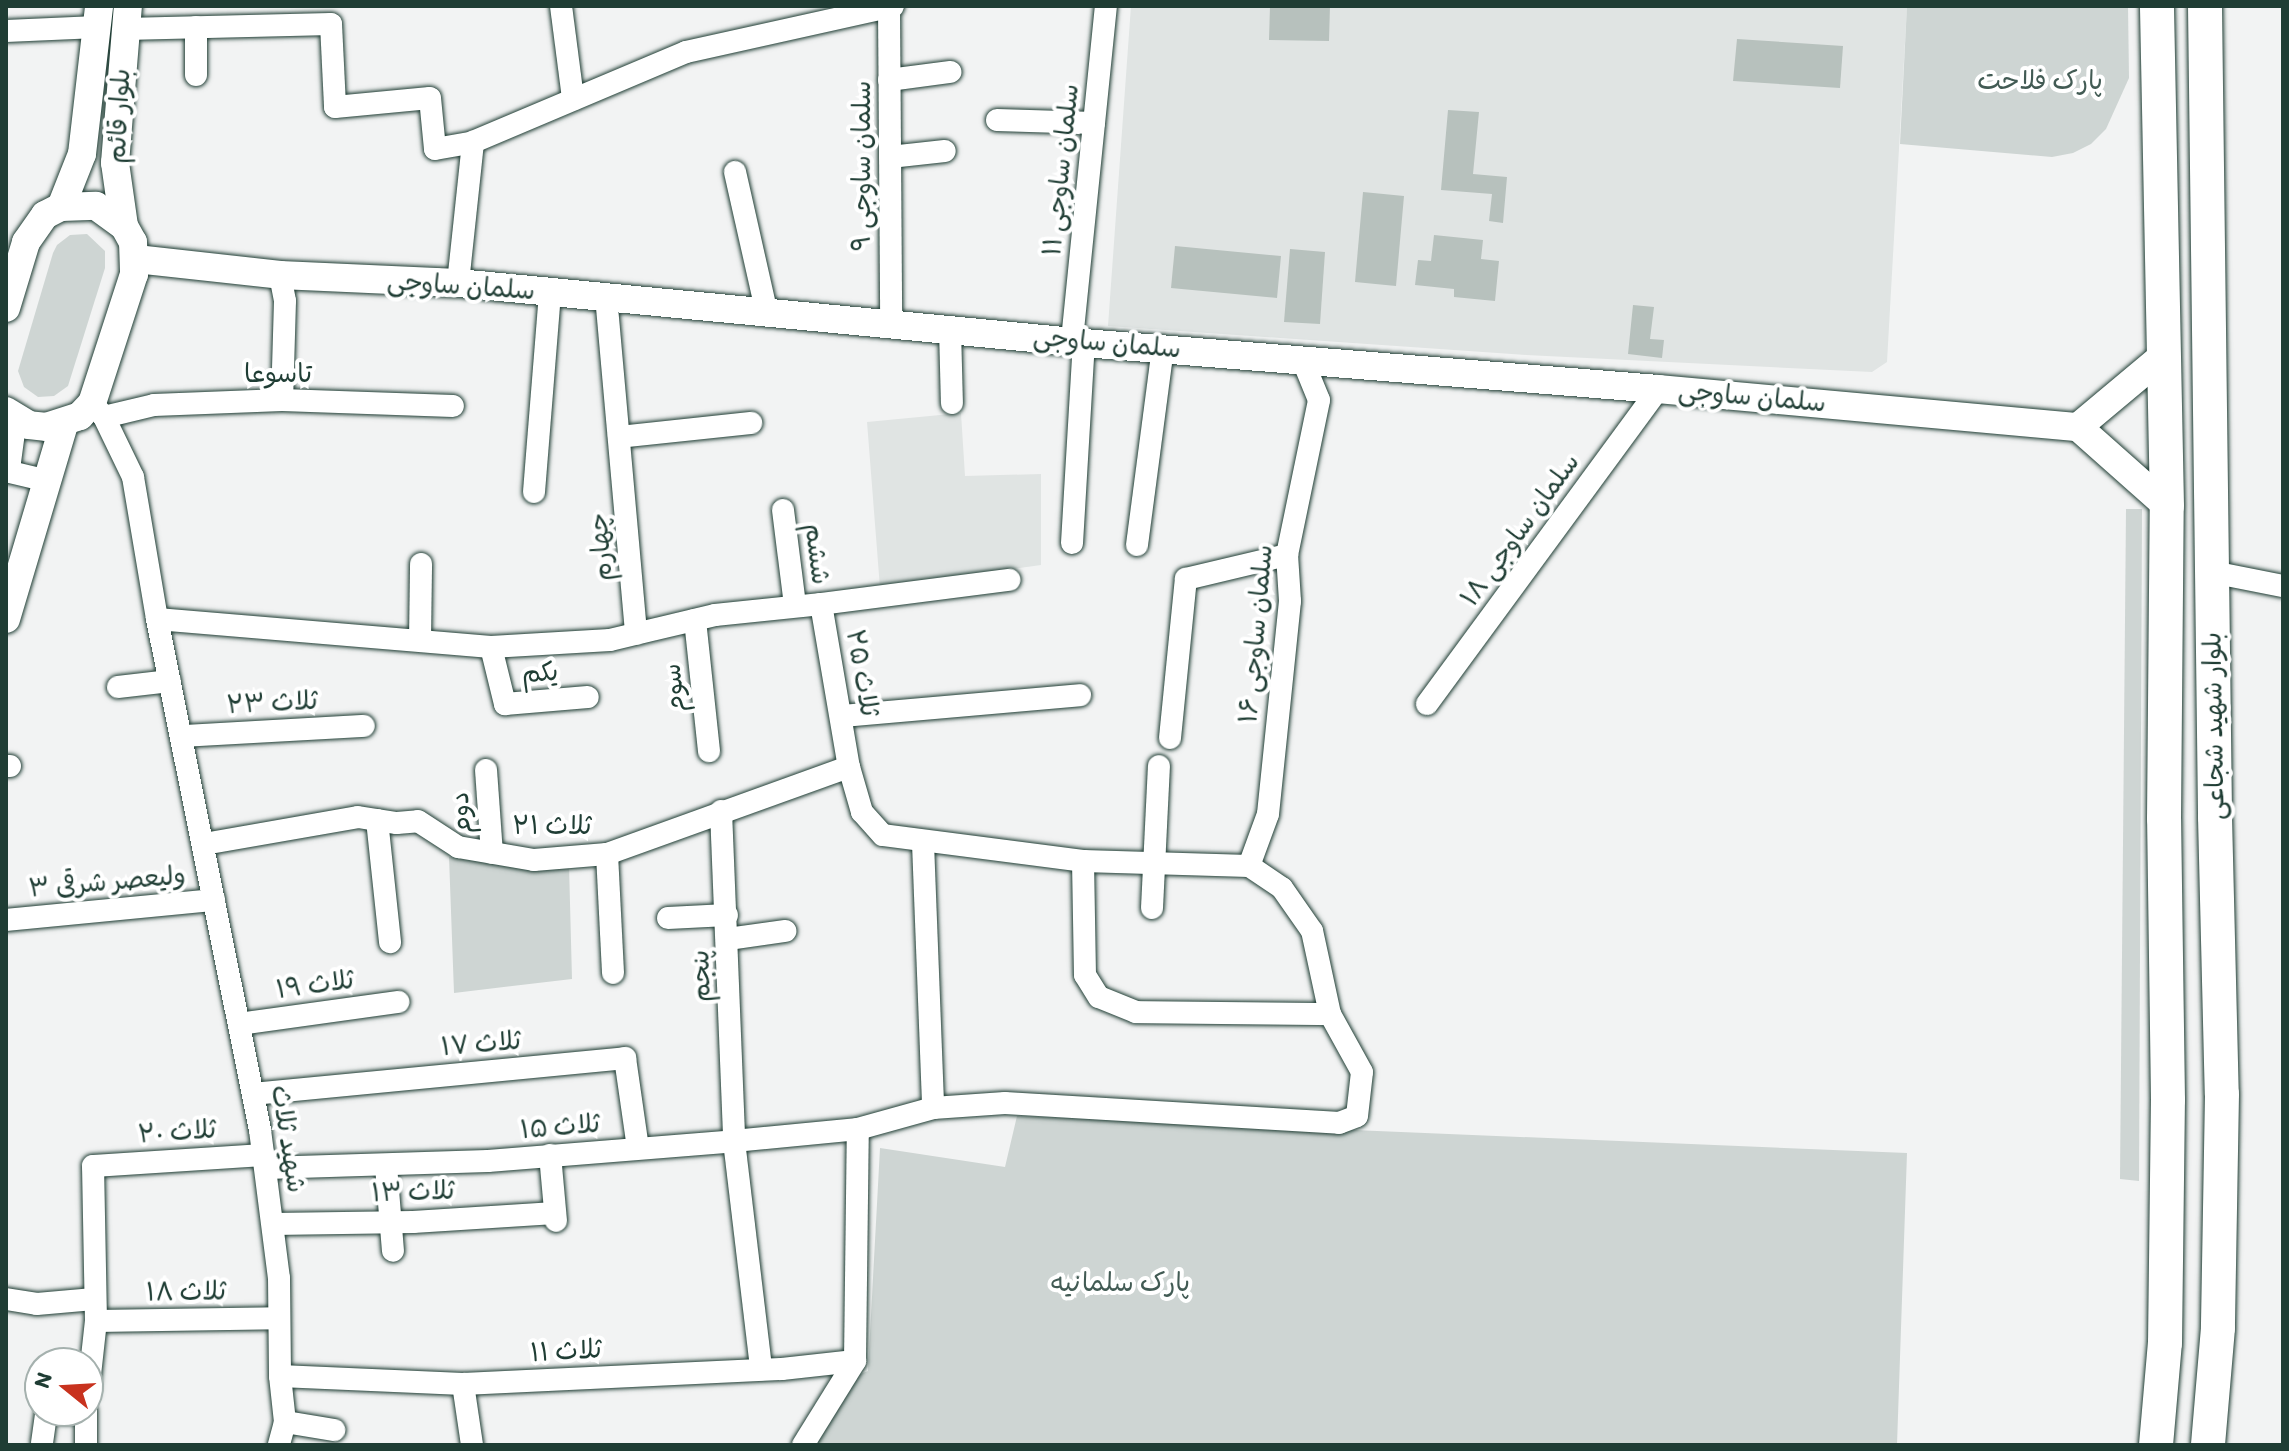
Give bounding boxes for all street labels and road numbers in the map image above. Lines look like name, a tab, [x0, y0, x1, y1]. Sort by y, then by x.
street label: بلوار قائم	[101, 68, 137, 164]
street label: سلمان ساوجی ۹	[846, 81, 878, 251]
street label: سلمان ساوجی ۱۱	[1036, 82, 1086, 258]
street label: سلمان ساوجی	[386, 265, 536, 307]
street label: سلمان ساوجی	[1032, 321, 1182, 365]
street label: تاسوعا	[244, 358, 312, 390]
street label: سلمان ساوجی	[1677, 375, 1827, 419]
street label: سلمان ساوجی ۱۸	[1454, 447, 1586, 613]
street label: چهارم	[582, 511, 620, 583]
street label: ششم	[798, 522, 836, 586]
street label: سلمان ساوجی ۱۶	[1233, 543, 1279, 725]
street label: ثلاث ۲۵	[839, 627, 885, 719]
street label: بلوار شهید شجاعی	[2197, 632, 2231, 820]
street label: یکم	[521, 656, 559, 690]
street label: سوم	[656, 662, 692, 714]
street label: ثلاث ۲۳	[226, 685, 318, 721]
street label: دوم	[444, 791, 478, 835]
street label: ثلاث ۲۱	[512, 810, 592, 842]
street label: ولیعصر شرقی ۳	[27, 860, 187, 904]
street label: پنجم	[684, 949, 718, 1003]
street label: ثلاث ۱۹	[274, 964, 356, 1006]
street label: ثلاث ۱۷	[440, 1025, 522, 1063]
street label: شهید ثلاث	[264, 1083, 312, 1195]
street label: ثلاث ۱۵	[519, 1108, 601, 1146]
street label: ثلاث ۲۰	[137, 1114, 217, 1150]
street label: ثلاث ۱۳	[371, 1175, 455, 1209]
street label: ثلاث ۱۸	[146, 1276, 226, 1308]
street label: ثلاث ۱۱	[530, 1334, 602, 1368]

